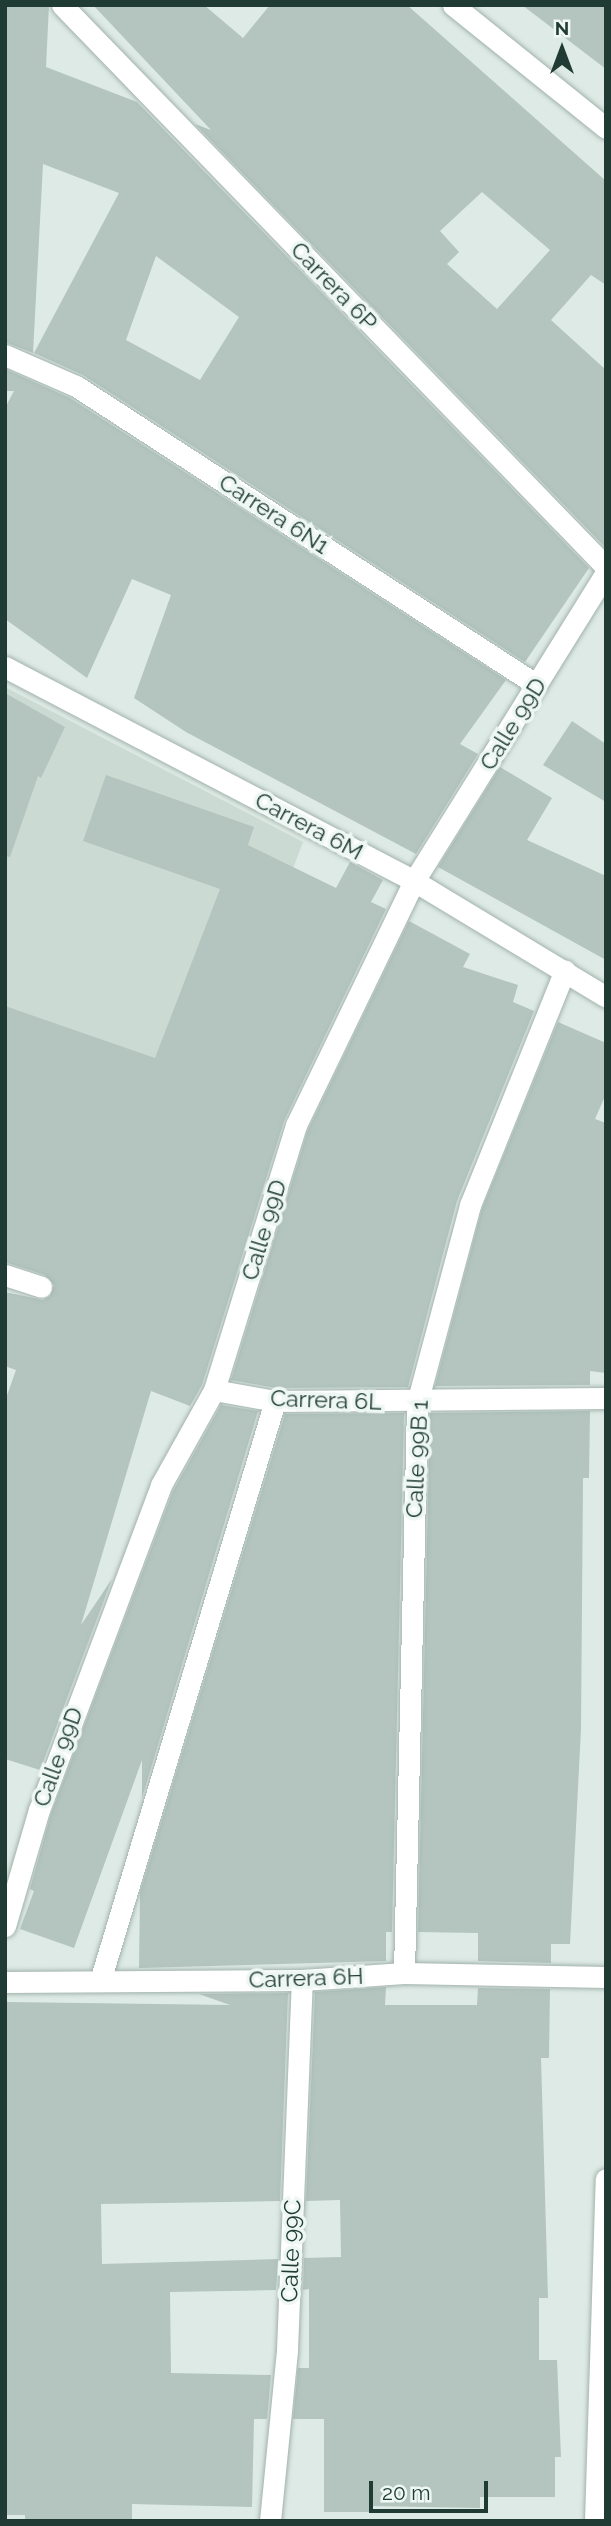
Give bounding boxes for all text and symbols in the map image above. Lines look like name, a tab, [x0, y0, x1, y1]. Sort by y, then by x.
north arrow	[527, 14, 597, 84]
text: N	[555, 17, 569, 39]
street label: Carrera 6P	[285, 236, 383, 336]
street label: Carrera 6N1	[214, 468, 334, 560]
street label: Calle 99D	[474, 673, 552, 775]
street label: Carrera 6M	[250, 786, 368, 866]
street label: Calle 99D	[236, 1176, 292, 1284]
street label: Carrera 6L	[270, 1384, 382, 1416]
street label: Calle 99B 1	[400, 1399, 434, 1519]
street label: Calle 99D	[27, 1704, 89, 1810]
street label: Carrera 6H	[248, 1962, 364, 1994]
street label: Calle 99C	[275, 2199, 307, 2303]
scale bar	[373, 2466, 492, 2510]
text: 20 m	[382, 2480, 430, 2505]

